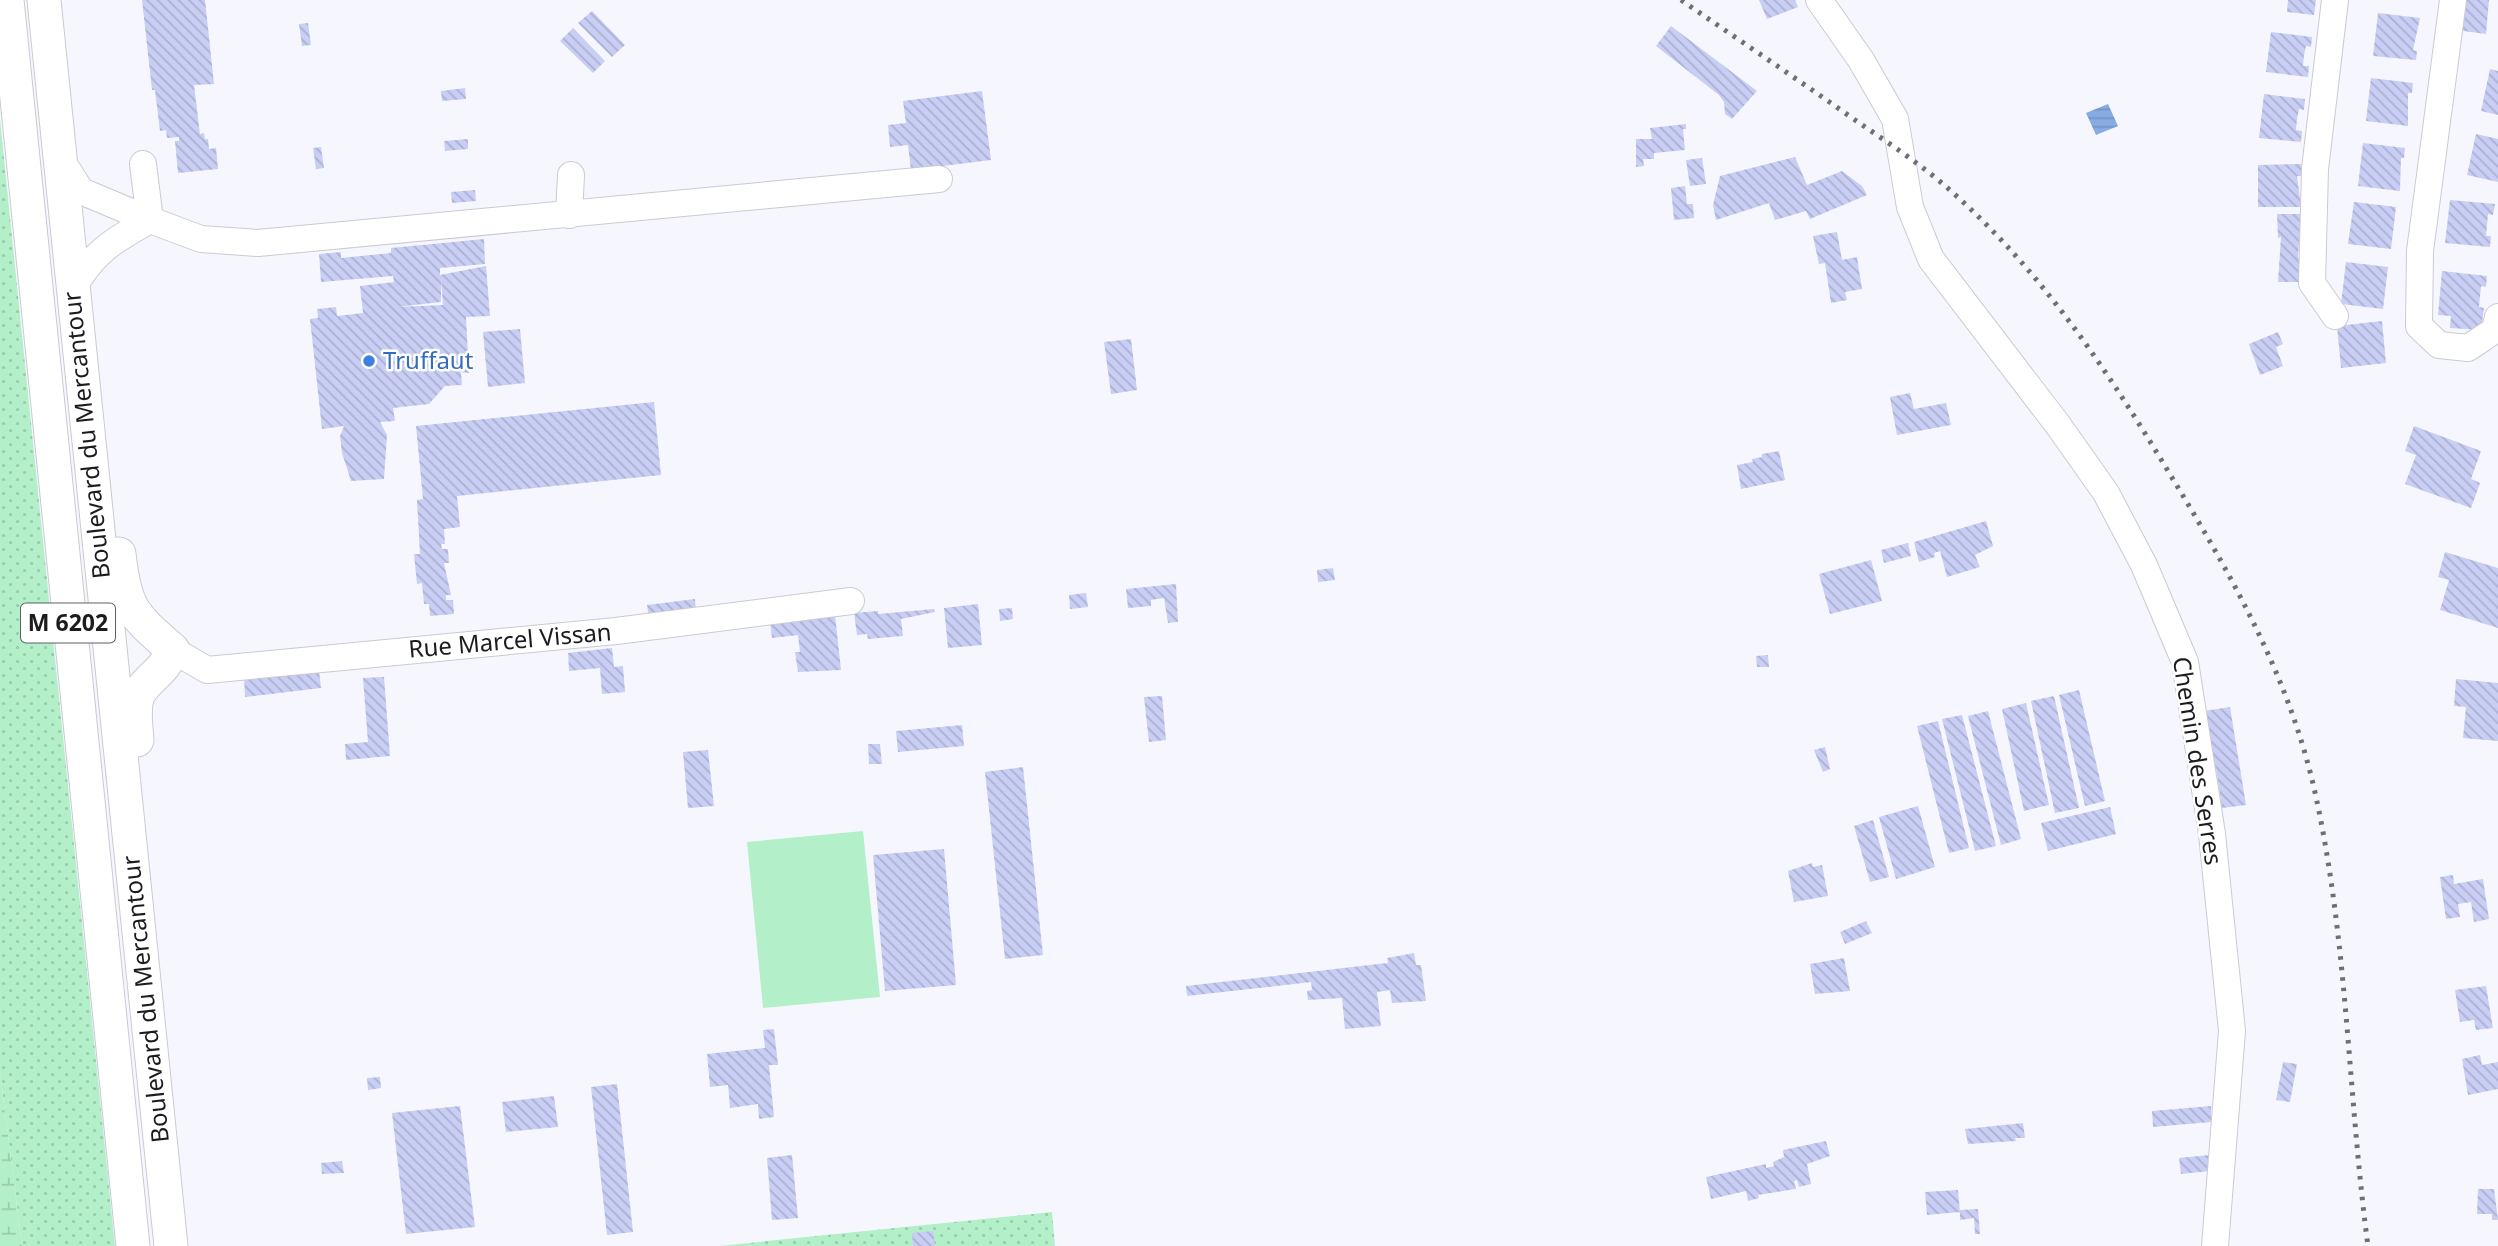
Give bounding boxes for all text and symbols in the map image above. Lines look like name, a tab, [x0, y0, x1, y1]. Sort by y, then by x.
street label: Boulevard du Mercantour	[54, 290, 117, 580]
place label: Truffaut	[383, 343, 474, 376]
marker: Truffaut	[361, 353, 377, 369]
road number: M 6202	[21, 604, 115, 642]
street label: Rue Marcel Vissan	[407, 614, 613, 665]
street label: Chemin des Serres	[2166, 654, 2231, 867]
street label: Boulevard du Mercantour	[113, 854, 176, 1144]

